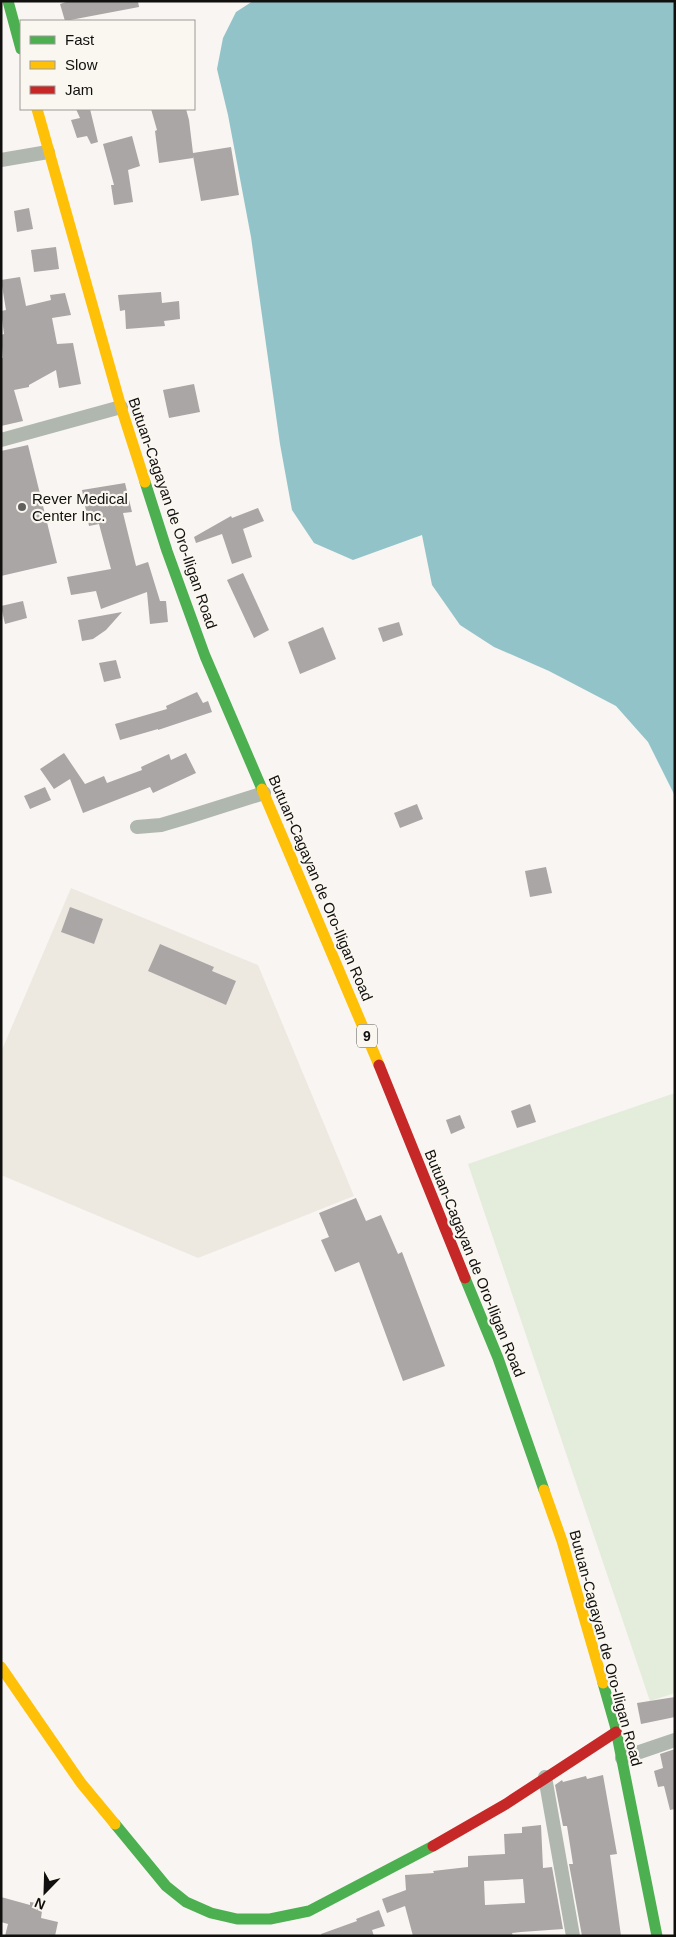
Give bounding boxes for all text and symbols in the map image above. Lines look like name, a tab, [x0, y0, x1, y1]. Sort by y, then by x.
legend	[20, 20, 195, 110]
text: Fast	[65, 31, 95, 48]
text: Slow	[65, 56, 98, 73]
text: Jam	[65, 81, 93, 98]
street label: Butuan-Cagayan de Oro-Iligan Road	[125, 395, 221, 631]
place label: Rever Medical Center Inc.	[32, 490, 128, 524]
marker: Rever Medical Center Inc.	[16, 501, 28, 513]
street label: Butuan-Cagayan de Oro-Iligan Road	[266, 773, 376, 1003]
road number: 9	[357, 1024, 377, 1048]
street label: Butuan-Cagayan de Oro-Iligan Road	[422, 1147, 528, 1379]
street label: Butuan-Cagayan de Oro-Iligan Road	[566, 1528, 646, 1768]
north arrow	[20, 1867, 70, 1917]
text: N	[32, 1895, 48, 1913]

